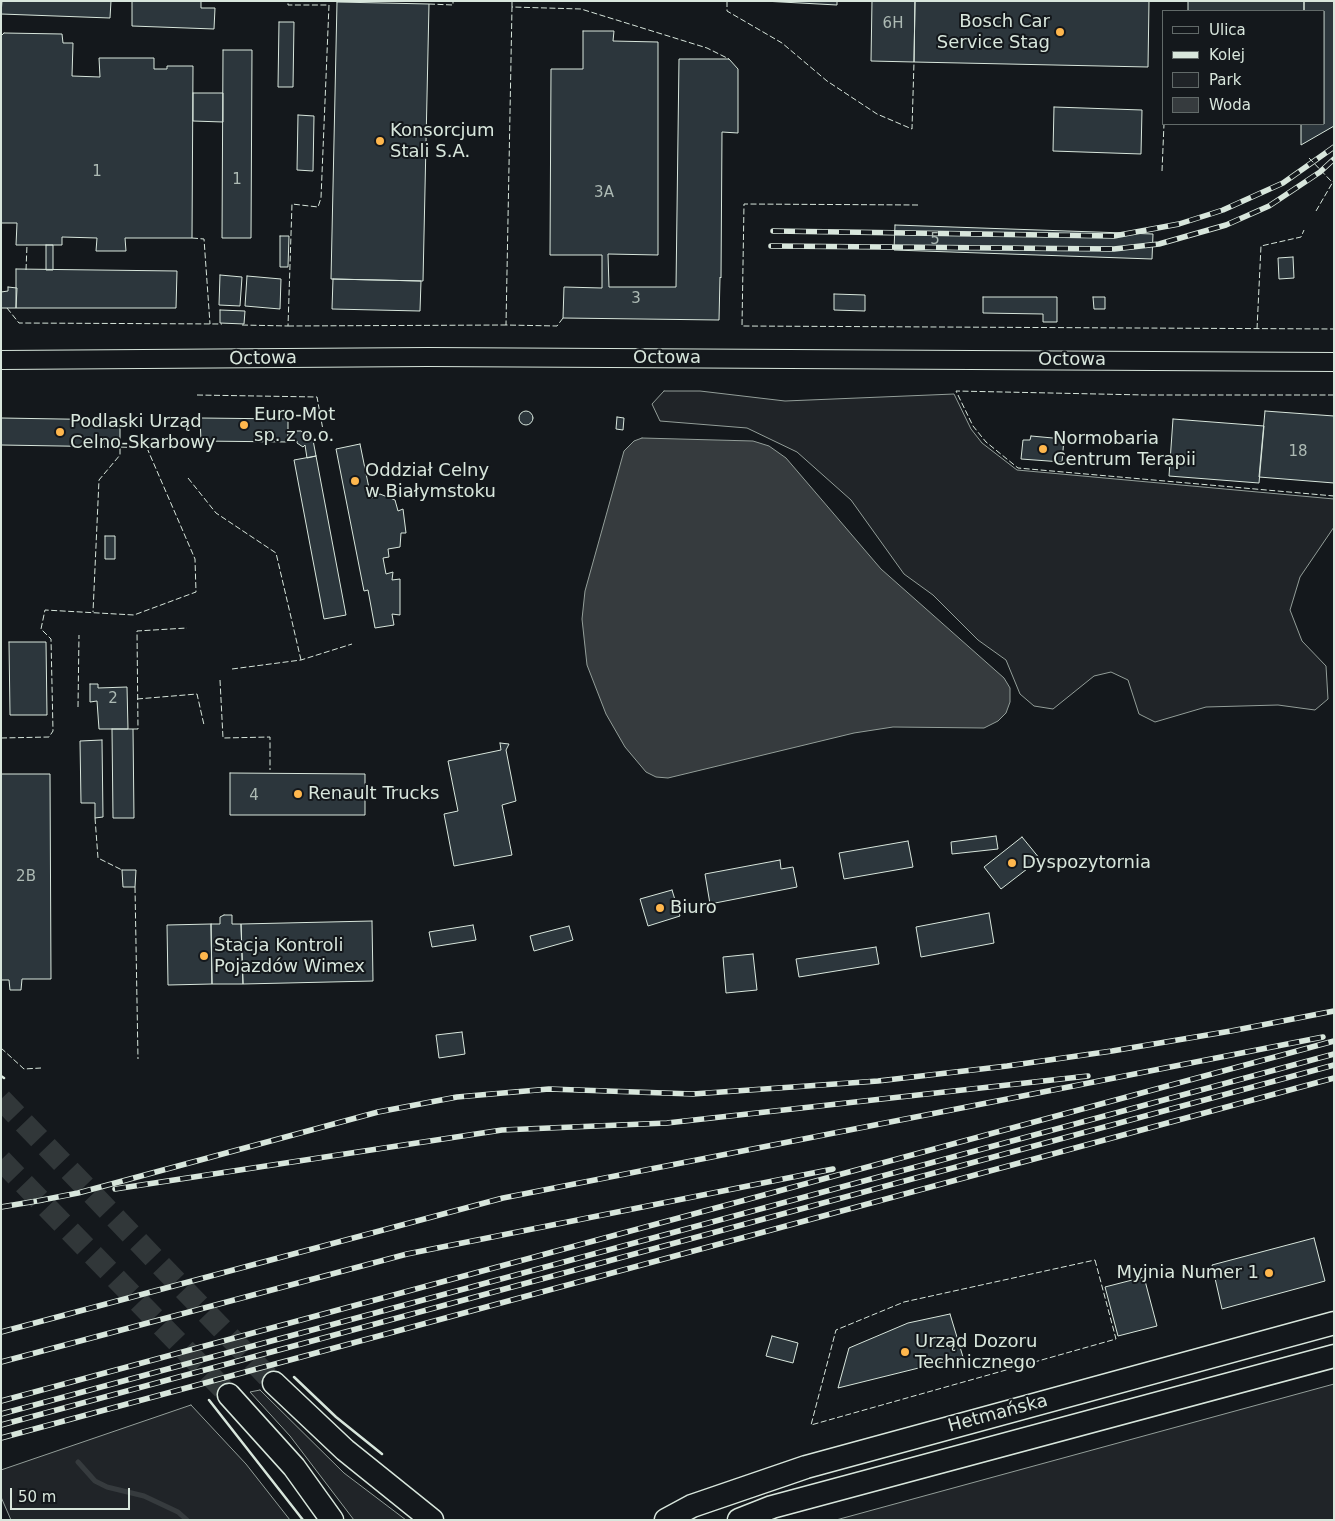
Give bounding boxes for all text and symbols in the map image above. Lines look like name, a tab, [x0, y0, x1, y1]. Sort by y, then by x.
legend	[1162, 10, 1325, 125]
place label: Bosch Car Service Stag	[937, 11, 1050, 54]
house number: 6H	[883, 15, 903, 33]
text: Ulica	[1209, 21, 1246, 39]
marker: Bosch Car Service Stag	[1054, 26, 1066, 38]
text: Kolej	[1209, 46, 1245, 64]
text: Park	[1209, 71, 1241, 89]
text: Woda	[1209, 96, 1251, 114]
place label: Konsorcjum Stali S.A.	[390, 120, 495, 162]
marker: Konsorcjum Stali S.A.	[374, 135, 386, 147]
house number: 1	[92, 163, 102, 181]
house number: 1	[232, 171, 242, 189]
house number: 3A	[594, 184, 614, 202]
house number: 5	[930, 231, 940, 249]
house number: 3	[631, 290, 641, 308]
street label: Octowa	[633, 347, 701, 369]
street label: Octowa	[229, 348, 297, 370]
street label: Octowa	[1038, 349, 1106, 371]
place label: Euro-Mot sp. z o.o.	[254, 404, 335, 446]
place label: Podlaski Urząd Celno-Skarbowy	[70, 411, 216, 454]
marker: Euro-Mot sp. z o.o.	[238, 419, 250, 431]
marker: Podlaski Urząd Celno-Skarbowy	[54, 426, 66, 438]
place label: Normobaria Centrum Terapii	[1053, 428, 1196, 470]
marker: Normobaria Centrum Terapii	[1037, 443, 1049, 455]
house number: 18	[1288, 443, 1308, 461]
place label: Oddział Celny w Białymstoku	[365, 460, 496, 502]
marker: Oddział Celny w Białymstoku	[349, 475, 361, 487]
house number: 2	[108, 690, 118, 708]
place label: Renault Trucks	[308, 783, 439, 805]
house number: 4	[249, 787, 259, 805]
marker: Renault Trucks	[292, 788, 304, 800]
place label: Dyspozytornia	[1022, 852, 1151, 874]
marker: Dyspozytornia	[1006, 857, 1018, 869]
house number: 2B	[16, 868, 36, 886]
place label: Biuro	[670, 897, 717, 919]
marker: Biuro	[654, 902, 666, 914]
place label: Stacja Kontroli Pojazdów Wimex	[214, 935, 365, 978]
marker: Stacja Kontroli Pojazdów Wimex	[198, 950, 210, 962]
place label: Myjnia Numer 1	[1117, 1262, 1259, 1284]
marker: Myjnia Numer 1	[1263, 1267, 1275, 1279]
place label: Urząd Dozoru Technicznego	[915, 1331, 1037, 1374]
marker: Urząd Dozoru Technicznego	[899, 1346, 911, 1358]
street label: Hetmańska	[946, 1390, 1050, 1438]
scale bar	[12, 1478, 132, 1510]
text: 50 m	[18, 1488, 56, 1506]

